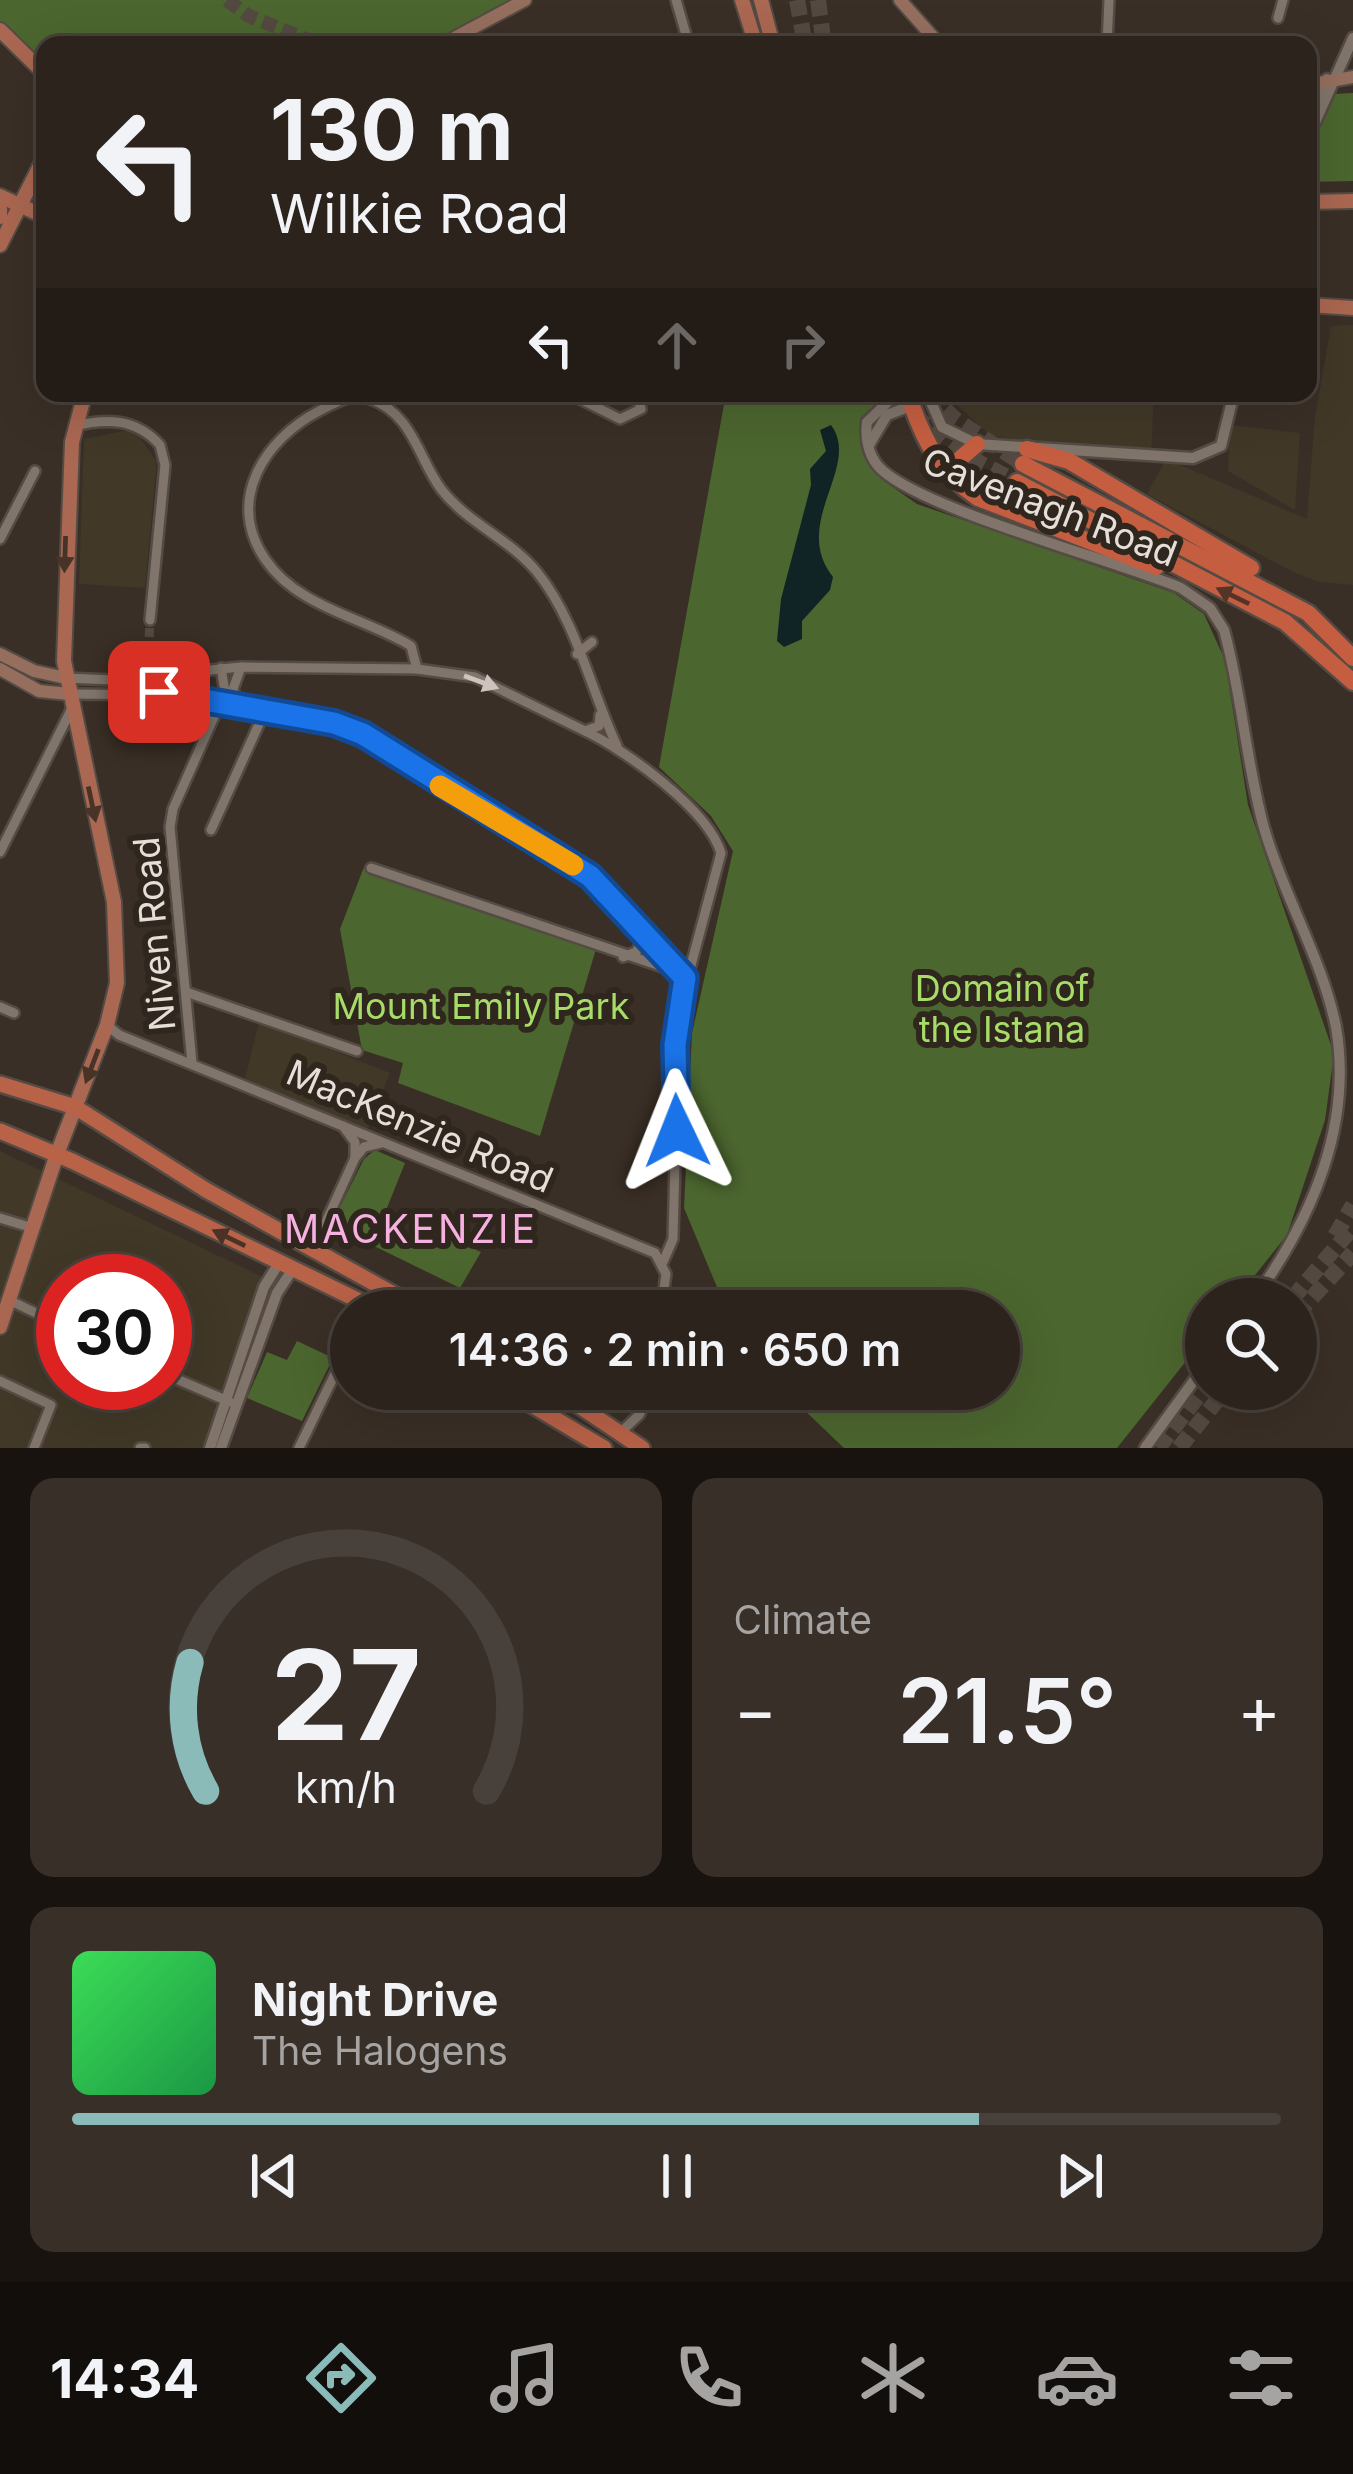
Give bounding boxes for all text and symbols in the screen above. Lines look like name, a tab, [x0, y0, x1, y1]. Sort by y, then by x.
text: 130 m	[270, 79, 514, 180]
icon: left	[72, 84, 228, 240]
text: Wilkie Road	[270, 181, 569, 246]
icon: left	[518, 312, 584, 378]
icon: ahead	[644, 312, 710, 378]
icon: right	[770, 312, 836, 378]
street label: Cavenagh Road	[917, 438, 1183, 576]
one-way arrow	[55, 536, 74, 574]
one-way arrow	[1216, 586, 1250, 606]
pin	[108, 641, 210, 743]
icon: arrive	[126, 659, 192, 725]
one-way arrow	[464, 674, 500, 692]
one-way arrow	[84, 785, 103, 823]
street label: Niven Road	[124, 835, 184, 1033]
park label: Domain of the Istana	[915, 966, 1089, 1051]
park label: Mount Emily Park	[333, 984, 630, 1028]
one-way arrow	[82, 1049, 101, 1085]
street label: MacKenzie Road	[280, 1050, 560, 1202]
position arrow	[614, 1068, 740, 1194]
district label: MACKENZIE	[284, 1205, 538, 1252]
one-way arrow	[211, 1228, 246, 1248]
speed limit sign: 30	[36, 1254, 192, 1410]
map controls	[1185, 1278, 1317, 1410]
button: search	[1185, 1278, 1317, 1410]
text: 14:36 · 2 min · 650 m	[449, 1322, 901, 1377]
text: Climate	[734, 1596, 872, 1643]
text: 27	[270, 1619, 421, 1770]
text: 21.5°	[897, 1656, 1117, 1765]
text: −	[734, 1670, 777, 1750]
text: +	[1237, 1670, 1281, 1750]
text: km/h	[295, 1760, 397, 1812]
text: Night Drive	[252, 1972, 498, 2027]
text: The Halogens	[252, 2027, 508, 2074]
icon: previous	[241, 2143, 307, 2209]
icon: pause	[644, 2143, 710, 2209]
icon: next	[1047, 2143, 1113, 2209]
icon: directions	[299, 2336, 383, 2420]
icon: music	[483, 2336, 567, 2420]
icon: phone	[667, 2336, 751, 2420]
icon: climate	[851, 2336, 935, 2420]
icon: car	[1035, 2336, 1119, 2420]
icon: filters	[1219, 2336, 1303, 2420]
text: 14:34	[50, 2346, 199, 2411]

